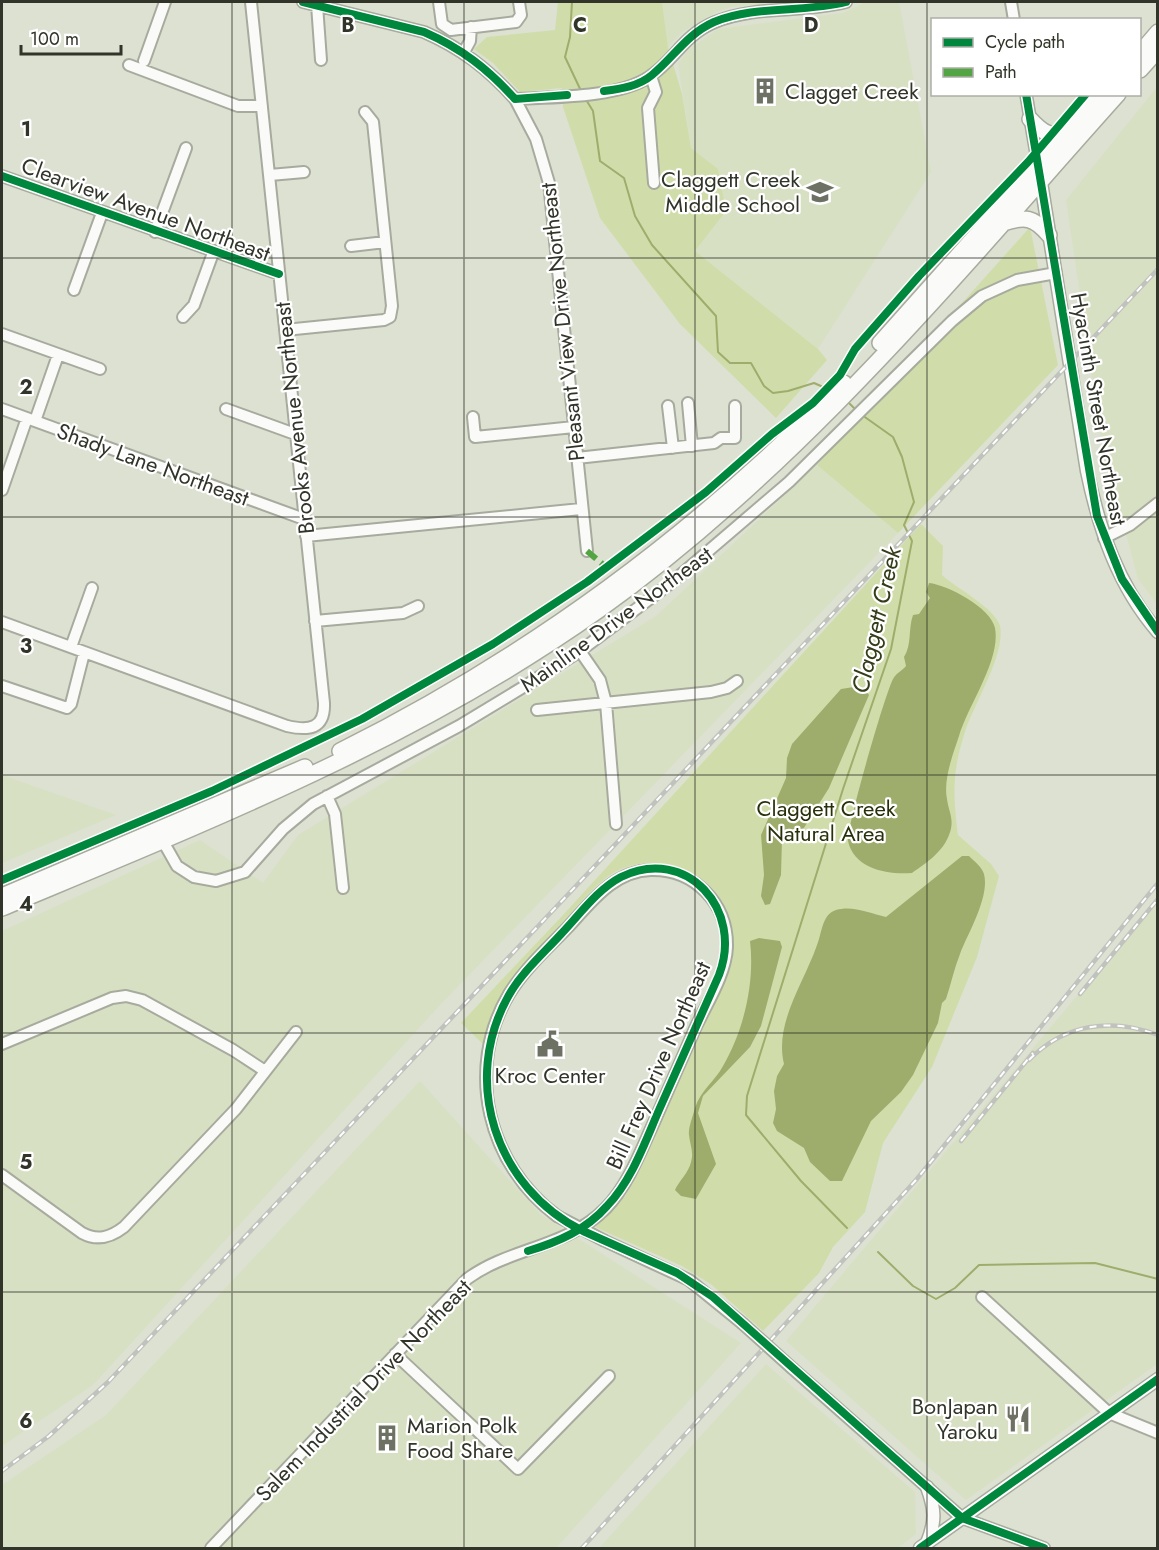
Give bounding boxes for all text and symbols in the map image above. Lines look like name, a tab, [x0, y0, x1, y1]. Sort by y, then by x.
text: B	[341, 11, 355, 40]
text: C	[573, 11, 587, 40]
text: D	[804, 11, 818, 40]
scale bar	[21, 18, 122, 56]
legend	[931, 18, 1141, 96]
text: 100 m	[30, 26, 79, 52]
text: Cycle path	[985, 29, 1065, 55]
text: Path	[985, 59, 1017, 85]
place label: Clagget Creek	[785, 75, 919, 107]
building icon: Clagget Creek	[750, 76, 780, 106]
text: 1	[21, 115, 31, 144]
street label: Clearview Avenue Northeast	[17, 149, 276, 269]
place label: Claggett Creek Middle School	[661, 163, 800, 220]
school or university icon: Claggett Creek Middle School	[805, 177, 835, 207]
street label: Pleasant View Drive Northeast	[531, 181, 593, 463]
street label: Hyacinth Street Northeast	[1063, 290, 1135, 529]
street label: Brooks Avenue Northeast	[266, 300, 322, 536]
text: 2	[19, 373, 33, 402]
street label: Shady Lane Northeast	[52, 414, 254, 514]
street label: Mainline Drive Northeast	[513, 538, 719, 700]
water label: Claggett Creek	[842, 542, 910, 697]
text: 3	[20, 632, 32, 661]
park label: Claggett Creek Natural Area	[757, 792, 896, 849]
text: 4	[19, 890, 33, 919]
street label: Bill Frey Drive Northeast	[598, 955, 719, 1174]
public building icon: Kroc Center	[535, 1029, 565, 1059]
place label: Kroc Center	[495, 1059, 606, 1091]
text: 5	[20, 1148, 33, 1177]
street label: Salem Industrial Drive Northeast	[248, 1271, 479, 1508]
place label: BonJapan Yaroku	[912, 1390, 998, 1447]
restaurant icon: BonJapan Yaroku	[1003, 1404, 1033, 1434]
text: 6	[19, 1407, 33, 1436]
place label: Marion Polk Food Share	[407, 1409, 517, 1466]
building icon: Marion Polk Food Share	[372, 1423, 402, 1453]

